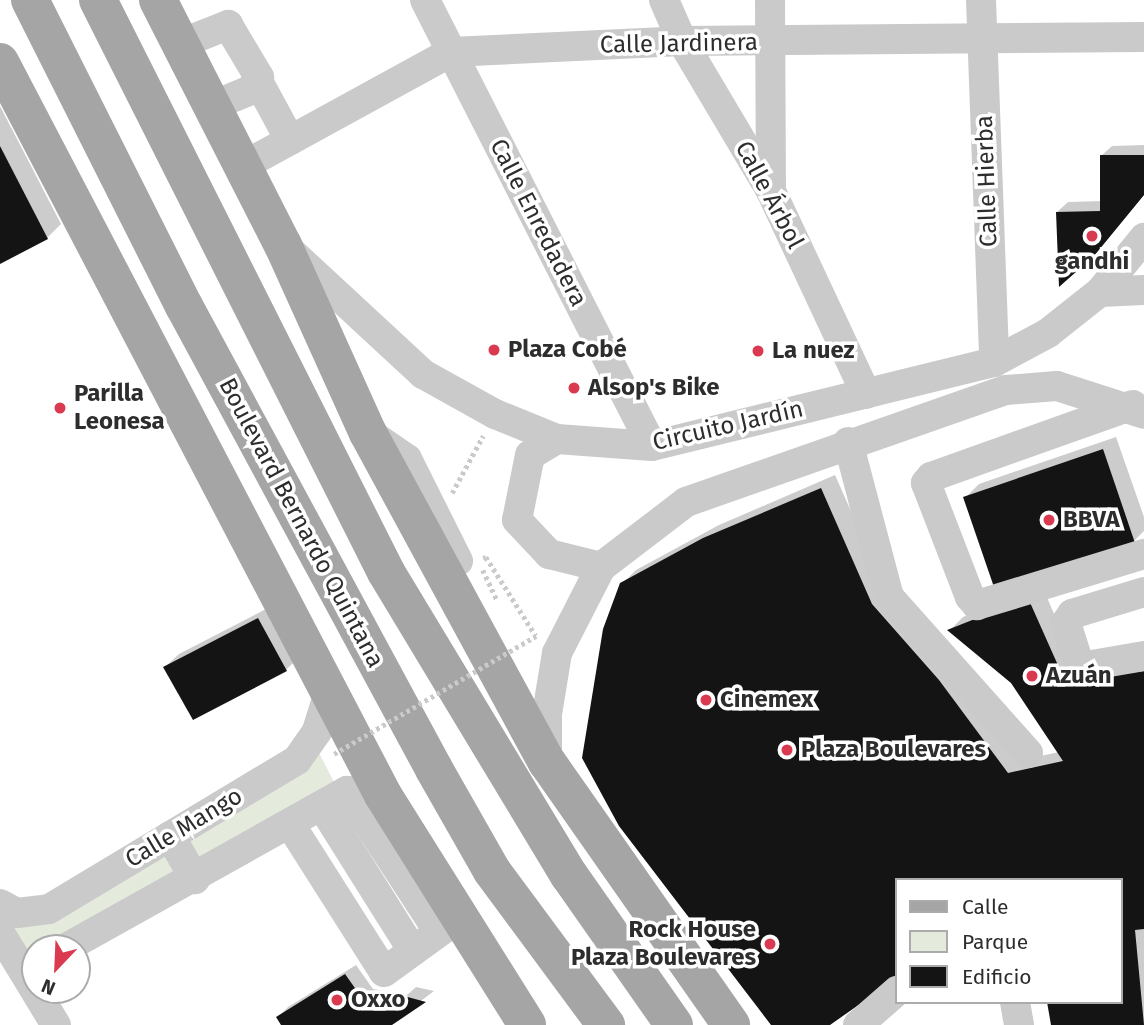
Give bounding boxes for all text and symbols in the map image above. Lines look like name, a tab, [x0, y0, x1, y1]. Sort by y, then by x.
street label: Calle Jardinera	[600, 28, 758, 60]
street label: Calle Hierba	[970, 115, 1004, 247]
street label: Calle Enredadera	[483, 134, 593, 312]
street label: Calle Árbol	[729, 136, 809, 254]
marker: gandhi	[1084, 228, 1100, 244]
place label: gandhi	[1055, 248, 1129, 276]
place label: Plaza Cobé	[508, 336, 627, 364]
place label: La nuez	[772, 337, 855, 365]
marker: Plaza Cobé	[486, 342, 502, 358]
marker: La nuez	[750, 343, 766, 359]
street label: Boulevard Bernardo Quintana	[212, 373, 390, 673]
place label: Alsop's Bike	[588, 374, 719, 402]
place label: Parilla Leonesa	[74, 380, 165, 436]
marker: Alsop's Bike	[566, 380, 582, 396]
street label: Circuito Jardín	[650, 395, 806, 457]
marker: Parilla Leonesa	[52, 400, 68, 416]
place label: BBVA	[1063, 506, 1120, 534]
marker: BBVA	[1041, 512, 1057, 528]
place label: Azuán	[1046, 662, 1112, 690]
marker: Azuán	[1024, 668, 1040, 684]
place label: Cinemex	[720, 686, 813, 714]
marker: Cinemex	[698, 692, 714, 708]
place label: Plaza Boulevares	[801, 736, 986, 764]
marker: Plaza Boulevares	[779, 742, 795, 758]
street label: Calle Mango	[120, 782, 248, 874]
legend	[895, 878, 1123, 1004]
text: Calle	[962, 894, 1008, 920]
place label: Rock House Plaza Boulevares	[571, 916, 756, 972]
text: Parque	[962, 929, 1028, 955]
north arrow	[21, 934, 91, 1004]
marker: Rock House Plaza Boulevares	[762, 936, 778, 952]
text: Edificio	[962, 964, 1032, 990]
text: N	[38, 974, 59, 1000]
place label: Oxxo	[351, 986, 406, 1014]
marker: Oxxo	[329, 992, 345, 1008]

